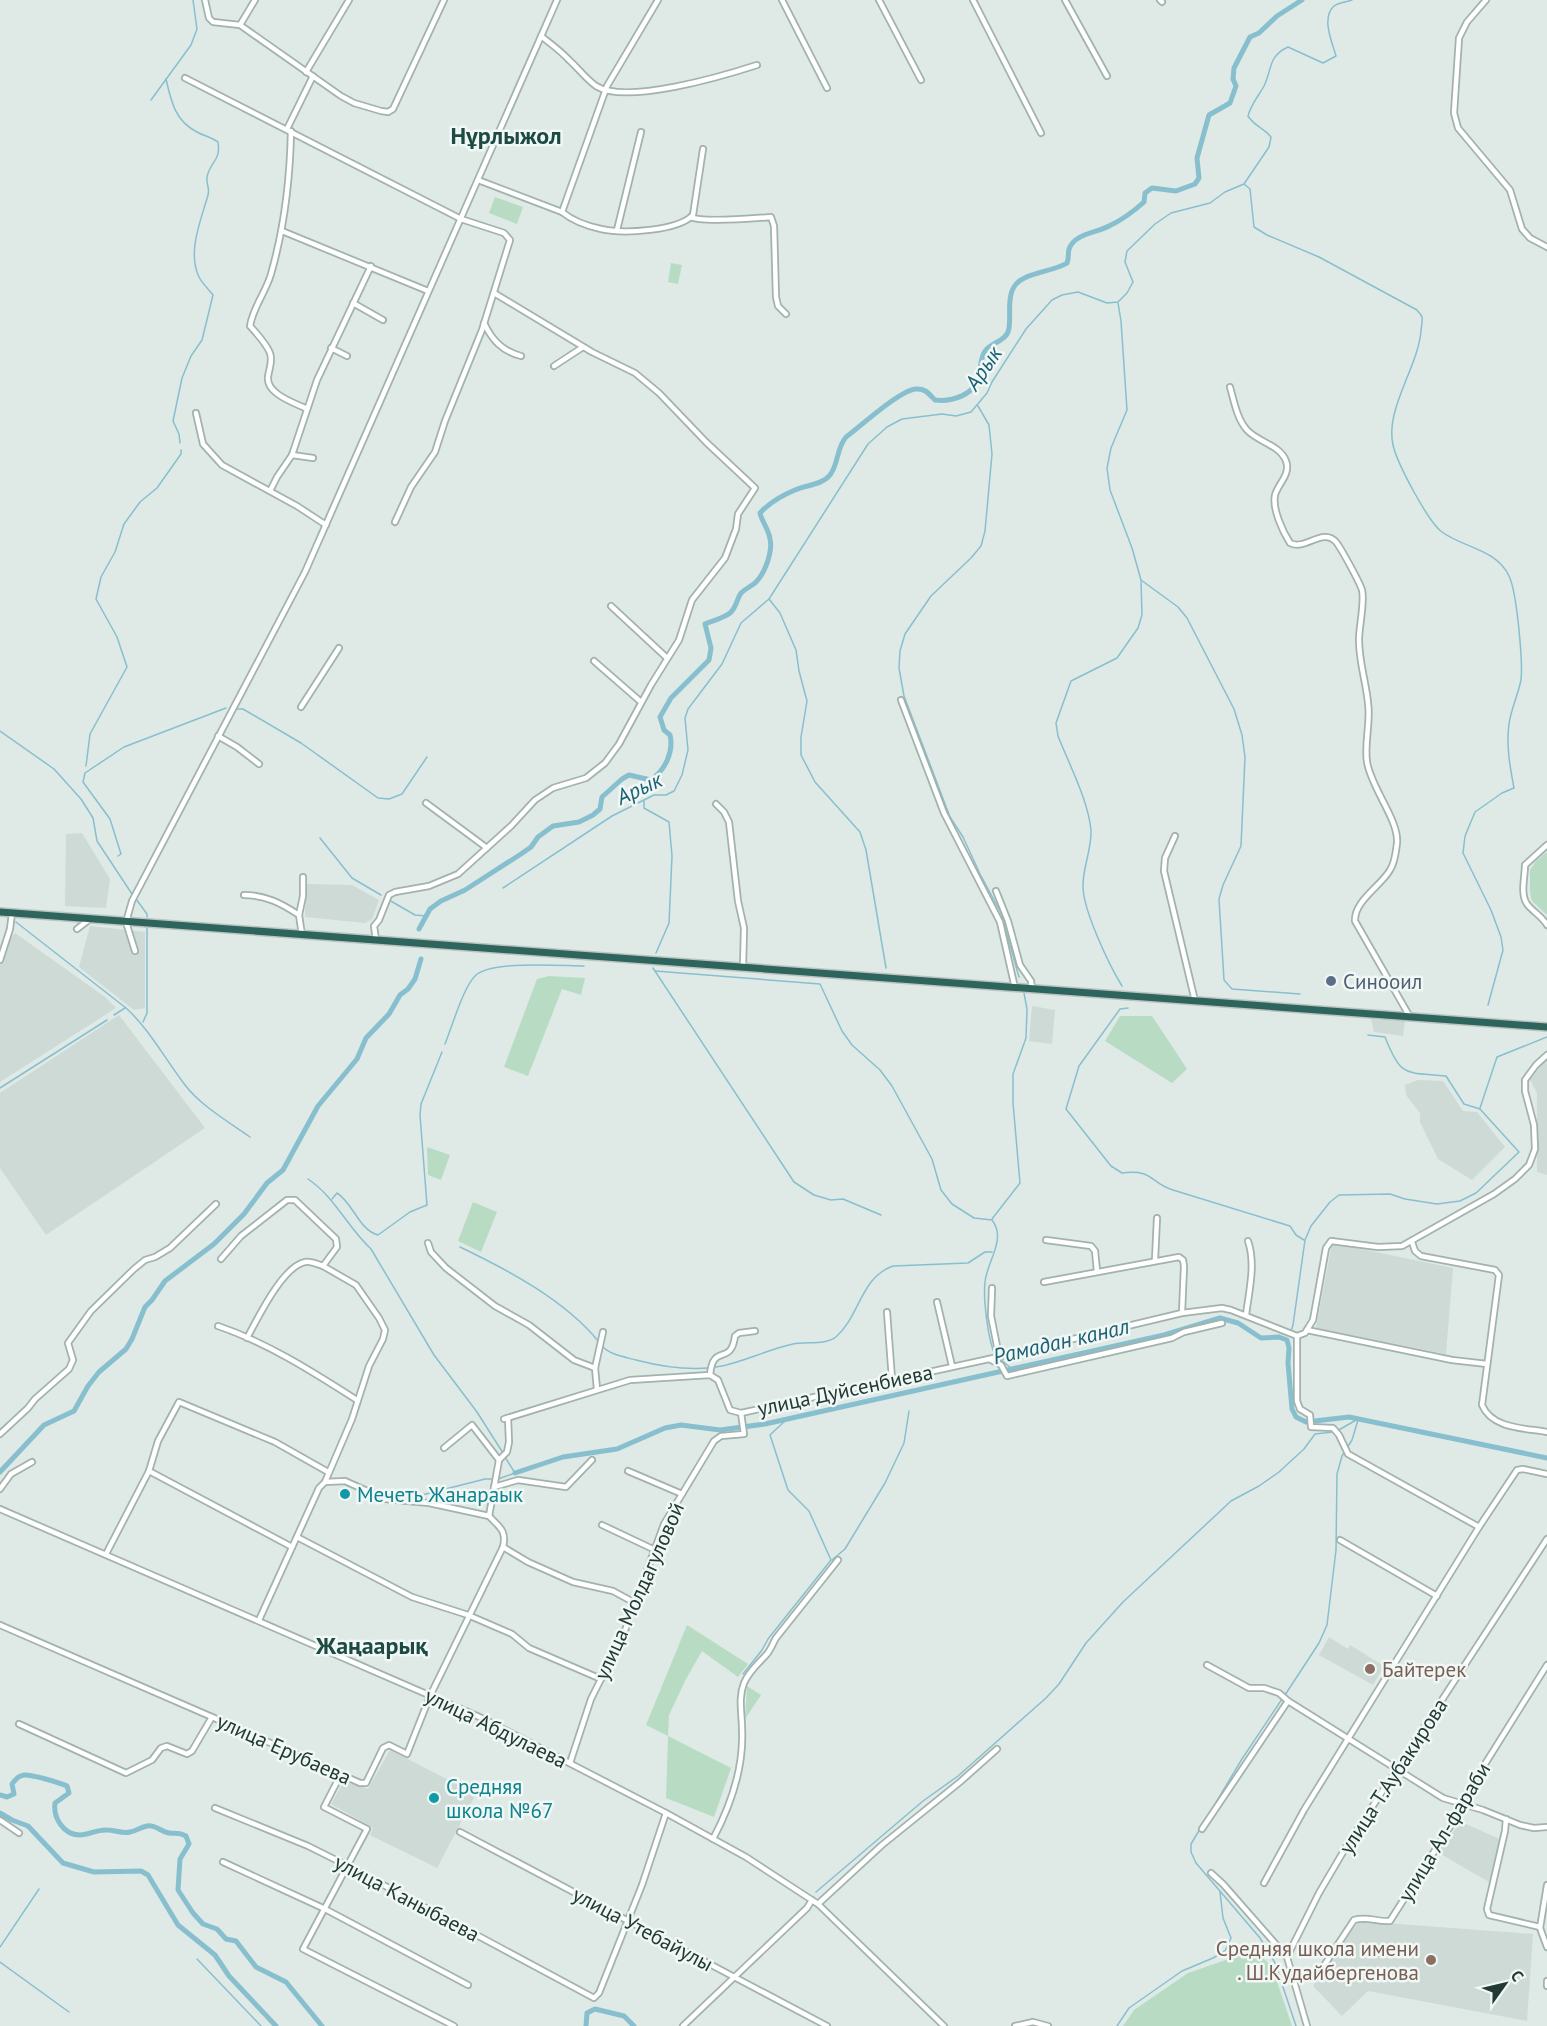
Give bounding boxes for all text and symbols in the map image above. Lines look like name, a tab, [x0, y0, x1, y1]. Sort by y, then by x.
district label: Нұрлыжол	[450, 120, 562, 151]
water label: Арык	[957, 340, 1008, 396]
water label: Арык	[611, 765, 667, 811]
place label: Синооил	[1343, 968, 1422, 995]
marker: Синооил	[1324, 974, 1338, 988]
water label: Рамадан канал	[990, 1312, 1132, 1370]
street label: улица Дуйсенбиева	[755, 1358, 935, 1422]
place label: Мечеть Жанараык	[357, 1481, 523, 1508]
marker: Мечеть Жанараык	[338, 1487, 352, 1501]
street label: улица Молдагуловой	[588, 1498, 690, 1684]
district label: Жаңаарық	[315, 1630, 428, 1661]
place label: Байтерек	[1382, 1656, 1466, 1683]
marker: Байтерек	[1363, 1662, 1377, 1676]
street label: улица Абдулаева	[420, 1682, 572, 1774]
street label: улица Т.Аубакирова	[1333, 1693, 1453, 1859]
street label: улица Ерубаева	[213, 1707, 355, 1791]
street label: улица Ал-фараби	[1392, 1757, 1496, 1907]
place label: Средняя школа №67	[446, 1773, 553, 1824]
marker: Средняя школа №67	[427, 1791, 441, 1805]
street label: улица Каныбаева	[330, 1848, 484, 1948]
street label: улица Утебайулы	[568, 1881, 718, 1977]
place label: Средняя школа имени . Ш.Кудайбергенова	[1216, 1935, 1419, 1986]
marker: Средняя школа имени . Ш.Кудайбергенова	[1424, 1953, 1438, 1967]
north arrow	[1475, 1954, 1535, 2014]
text: С	[1507, 1966, 1528, 1985]

